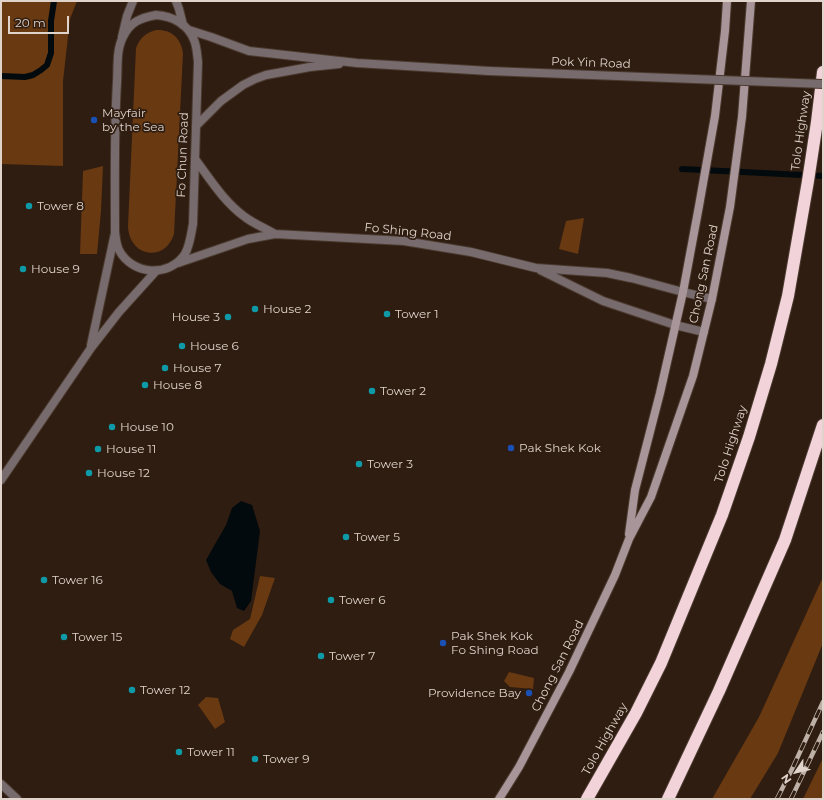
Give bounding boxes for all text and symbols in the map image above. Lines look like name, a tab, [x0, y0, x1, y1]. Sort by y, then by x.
scale bar	[10, 8, 71, 34]
text: 20 m	[15, 15, 46, 30]
street label: Pok Yin Road	[551, 54, 631, 72]
street label: Tolo Highway	[788, 90, 814, 172]
place label: Mayfair by the Sea	[102, 106, 165, 134]
street label: Fo Chun Road	[174, 112, 192, 198]
marker: Mayfair by the Sea	[89, 115, 99, 125]
place label: Tower 8	[37, 199, 84, 213]
marker: Tower 8	[24, 201, 34, 211]
street label: Fo Shing Road	[364, 220, 452, 244]
street label: Chong San Road	[686, 223, 722, 325]
place label: House 9	[31, 262, 80, 276]
marker: House 9	[18, 264, 28, 274]
place label: House 2	[263, 302, 311, 316]
marker: House 2	[250, 304, 260, 314]
place label: Tower 1	[395, 307, 438, 321]
marker: Tower 1	[382, 309, 392, 319]
place label: House 3	[172, 310, 220, 324]
marker: House 3	[223, 312, 233, 322]
place label: House 6	[190, 339, 239, 353]
marker: House 6	[177, 341, 187, 351]
place label: House 7	[173, 361, 222, 375]
marker: House 7	[160, 363, 170, 373]
place label: House 8	[153, 378, 202, 392]
marker: House 8	[140, 380, 150, 390]
place label: Tower 2	[380, 384, 426, 398]
marker: Tower 2	[367, 386, 377, 396]
street label: Tolo Highway	[712, 403, 750, 485]
place label: House 10	[120, 420, 174, 434]
marker: House 10	[107, 422, 117, 432]
place label: Pak Shek Kok	[519, 441, 601, 455]
place label: House 11	[106, 442, 156, 456]
marker: Pak Shek Kok	[506, 443, 516, 453]
marker: House 11	[93, 444, 103, 454]
place label: Tower 3	[367, 457, 413, 471]
marker: Tower 3	[354, 459, 364, 469]
place label: House 12	[97, 466, 150, 480]
marker: House 12	[84, 468, 94, 478]
place label: Tower 5	[354, 530, 400, 544]
marker: Tower 5	[341, 532, 351, 542]
place label: Tower 16	[52, 573, 103, 587]
marker: Tower 16	[39, 575, 49, 585]
place label: Tower 6	[339, 593, 385, 607]
marker: Tower 6	[326, 595, 336, 605]
street label: Chong San Road	[529, 618, 587, 714]
place label: Pak Shek Kok Fo Shing Road	[451, 629, 539, 657]
place label: Tower 15	[72, 630, 122, 644]
marker: Tower 15	[59, 632, 69, 642]
marker: Pak Shek Kok Fo Shing Road	[438, 638, 448, 648]
place label: Tower 7	[329, 649, 375, 663]
marker: Tower 7	[316, 651, 326, 661]
place label: Tower 12	[140, 683, 190, 697]
marker: Tower 12	[127, 685, 137, 695]
place label: Providence Bay	[428, 686, 521, 700]
marker: Providence Bay	[524, 688, 534, 698]
street label: Tolo Highway	[579, 700, 631, 778]
place label: Tower 11	[187, 745, 235, 759]
marker: Tower 11	[174, 747, 184, 757]
place label: Tower 9	[263, 752, 309, 766]
north arrow	[776, 752, 816, 792]
marker: Tower 9	[250, 754, 260, 764]
text: N	[778, 771, 794, 787]

